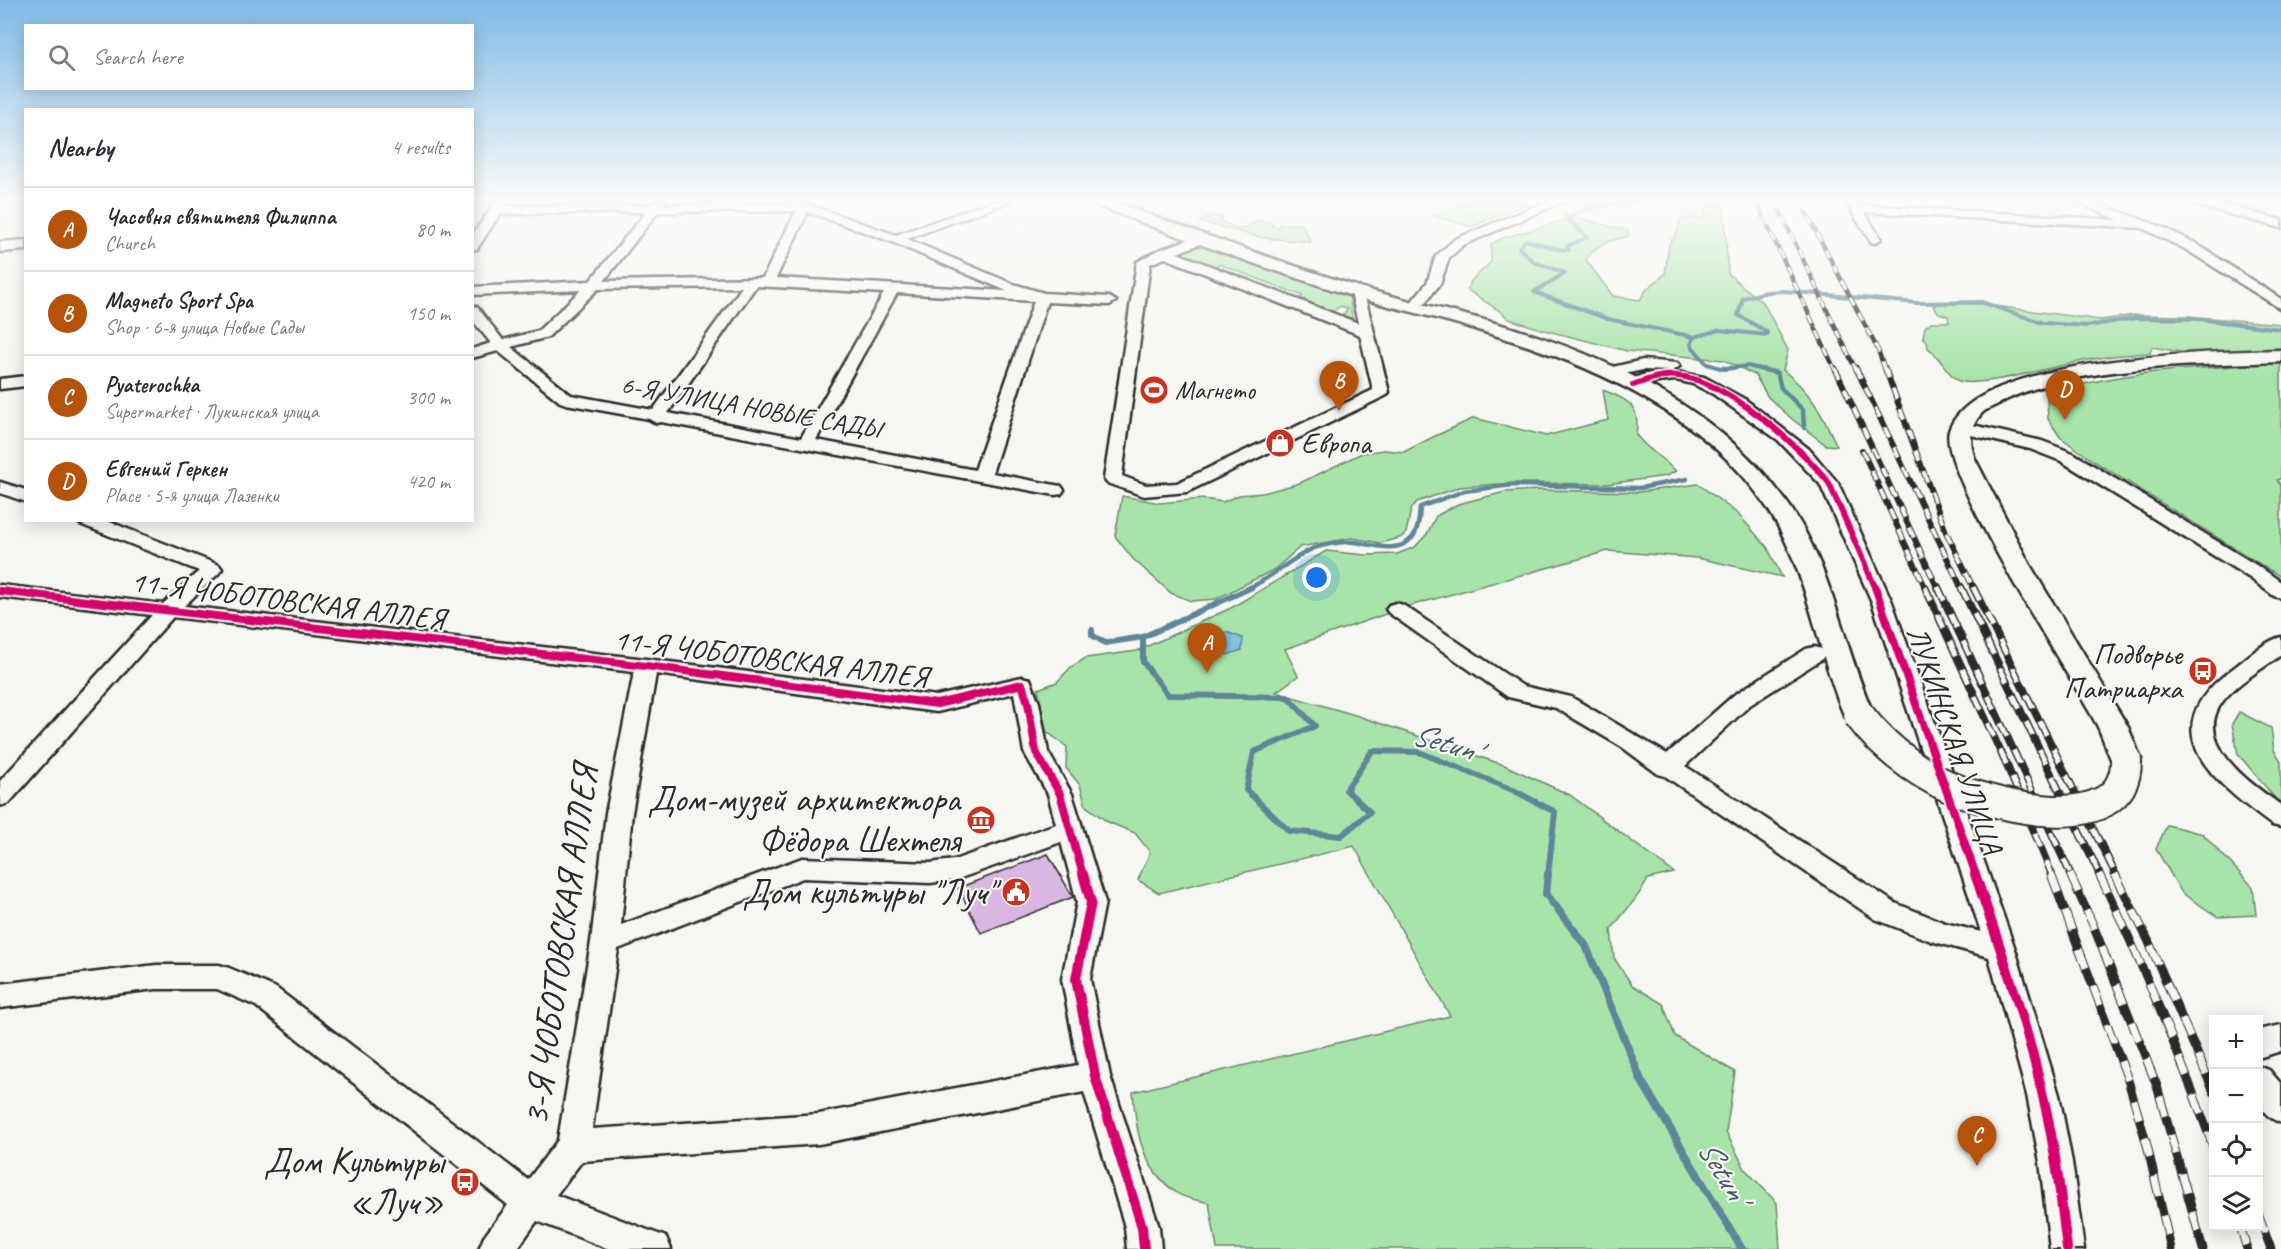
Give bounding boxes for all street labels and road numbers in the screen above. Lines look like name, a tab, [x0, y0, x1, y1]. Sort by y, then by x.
street label: 6-Я УЛИЦА НОВЫЕ САДЫ	[619, 368, 888, 447]
street label: 11-Я ЧОБОТОВСКАЯ АЛЛЕЯ	[129, 562, 451, 639]
street label: 11-Я ЧОБОТОВСКАЯ АЛЛЕЯ	[612, 620, 934, 697]
street label: ЛУКИНСКАЯ УЛИЦА	[1898, 621, 2012, 860]
street label: 3-Я ЧОБОТОВСКАЯ АЛЛЕЯ	[512, 757, 609, 1128]

